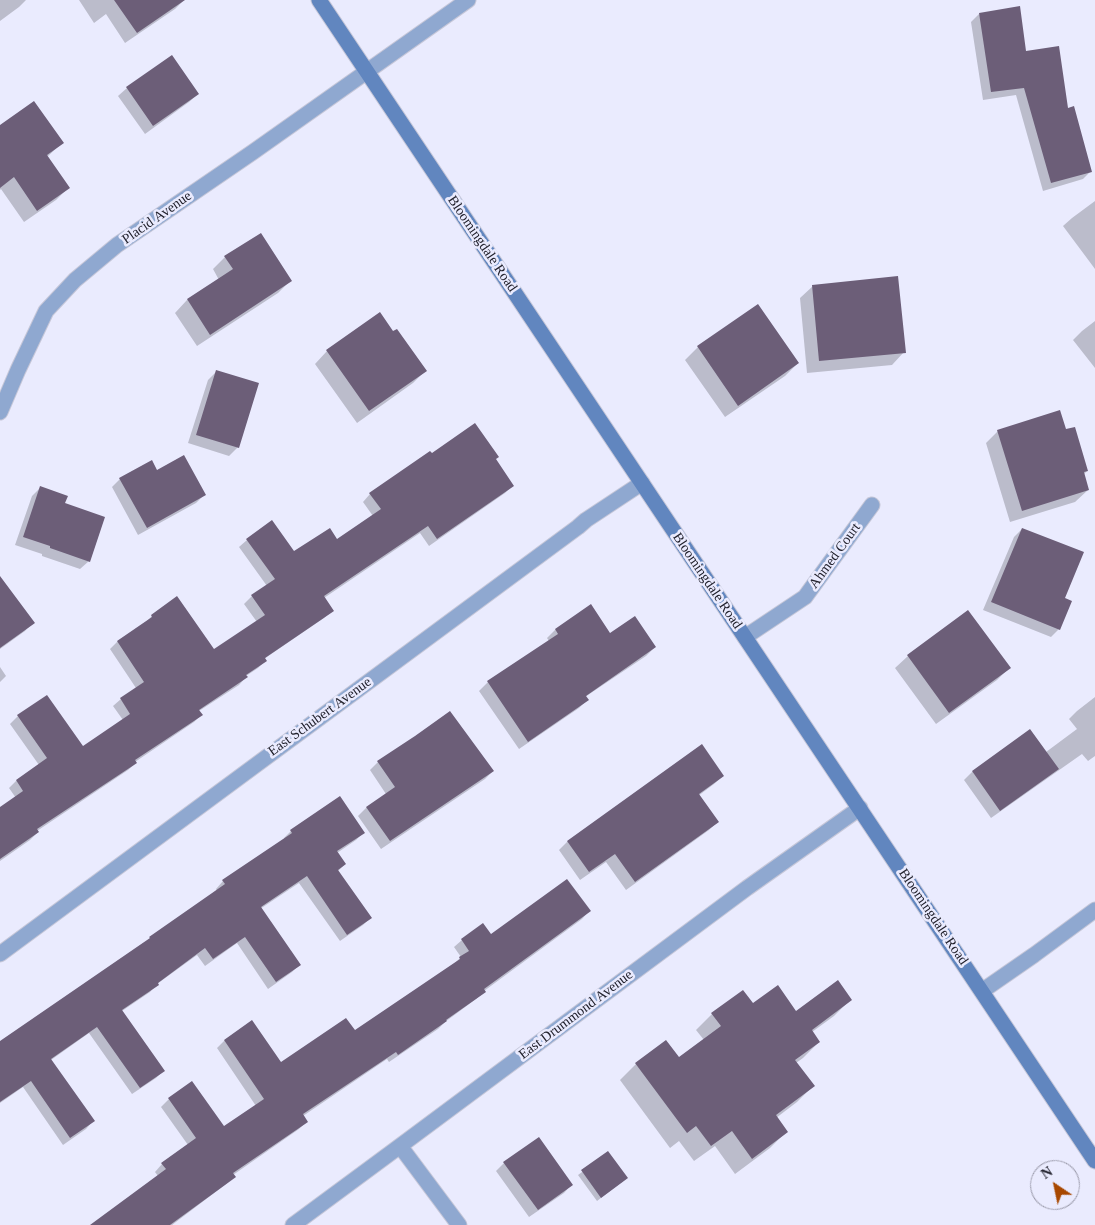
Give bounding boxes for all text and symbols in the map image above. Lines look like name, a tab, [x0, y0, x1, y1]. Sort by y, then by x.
street label: Placid Avenue	[119, 188, 195, 248]
street label: Bloomingdale Road	[444, 193, 520, 295]
street label: Ahmed Court	[806, 520, 864, 592]
street label: Bloomingdale Road	[669, 530, 745, 632]
street label: East Schubert Avenue	[265, 674, 375, 760]
street label: Bloomingdale Road	[895, 866, 971, 968]
street label: East Drummond Avenue	[516, 967, 636, 1063]
north arrow	[1030, 1160, 1080, 1210]
text: N	[1039, 1164, 1055, 1182]

